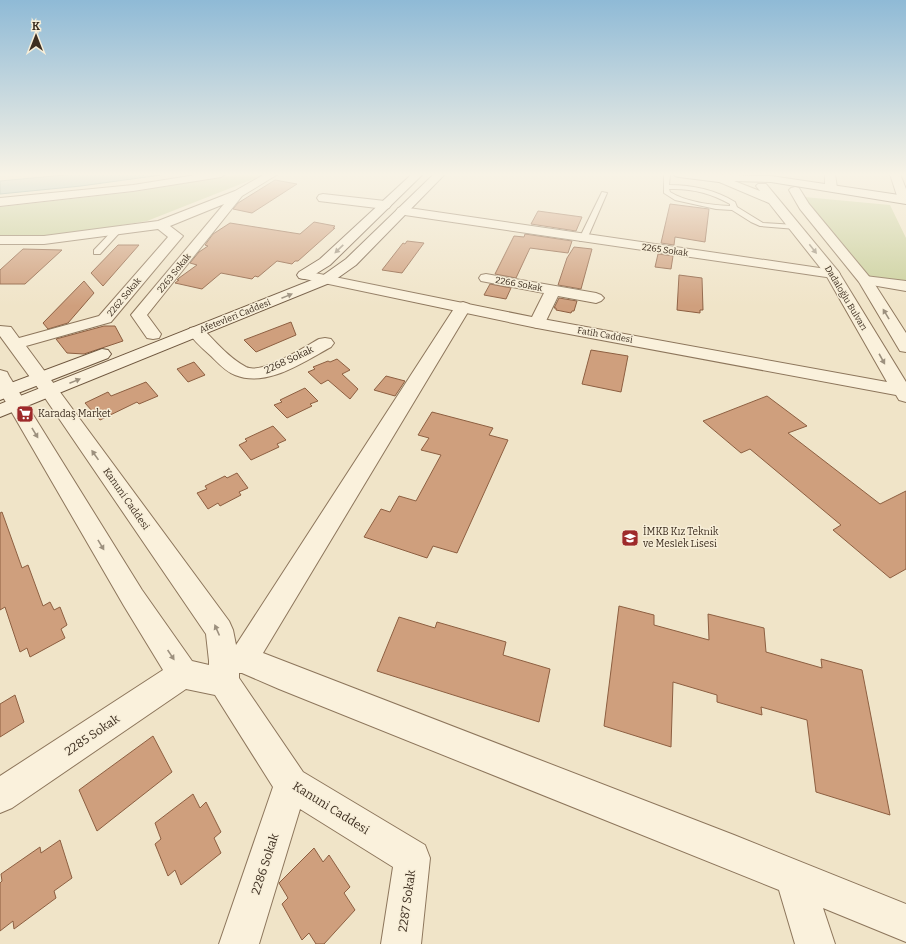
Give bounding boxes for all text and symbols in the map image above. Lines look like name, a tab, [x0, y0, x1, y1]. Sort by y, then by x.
north arrow	[16, 16, 56, 56]
text: K	[32, 20, 40, 33]
street label: 2265 Sokak	[641, 242, 690, 258]
one-way arrow	[334, 244, 344, 254]
one-way arrow	[809, 244, 818, 255]
street label: 2263 Sokak	[155, 251, 193, 294]
street label: Dadaloğlu Bulvarı	[823, 264, 869, 332]
street label: 2262 Sokak	[105, 275, 144, 318]
street label: 2266 Sokak	[495, 275, 544, 293]
one-way arrow	[281, 292, 293, 298]
street label: Afetevleri Caddesi	[198, 297, 272, 335]
one-way arrow	[882, 308, 889, 320]
street label: Fatih Caddesi	[576, 325, 634, 345]
street label: 2268 Sokak	[262, 343, 316, 377]
one-way arrow	[879, 353, 885, 365]
one-way arrow	[70, 378, 81, 384]
supermarket icon: Karadaş Market	[15, 404, 35, 424]
place label: Karadaş Market	[38, 408, 111, 420]
one-way arrow	[32, 427, 39, 439]
one-way arrow	[91, 449, 99, 460]
street label: Kanuni Caddesi	[100, 466, 152, 532]
place label: İMKB Kız Teknik ve Meslek Lisesi	[642, 524, 719, 550]
school or university icon: İMKB Kız Teknik ve Meslek Lisesi	[620, 528, 640, 548]
one-way arrow	[98, 539, 105, 551]
one-way arrow	[214, 624, 220, 636]
one-way arrow	[167, 649, 174, 661]
street label: 2285 Sokak	[62, 712, 122, 758]
street label: Kanuni Caddesi	[290, 779, 372, 837]
street label: 2286 Sokak	[249, 831, 282, 896]
street label: 2287 Sokak	[396, 869, 418, 933]

